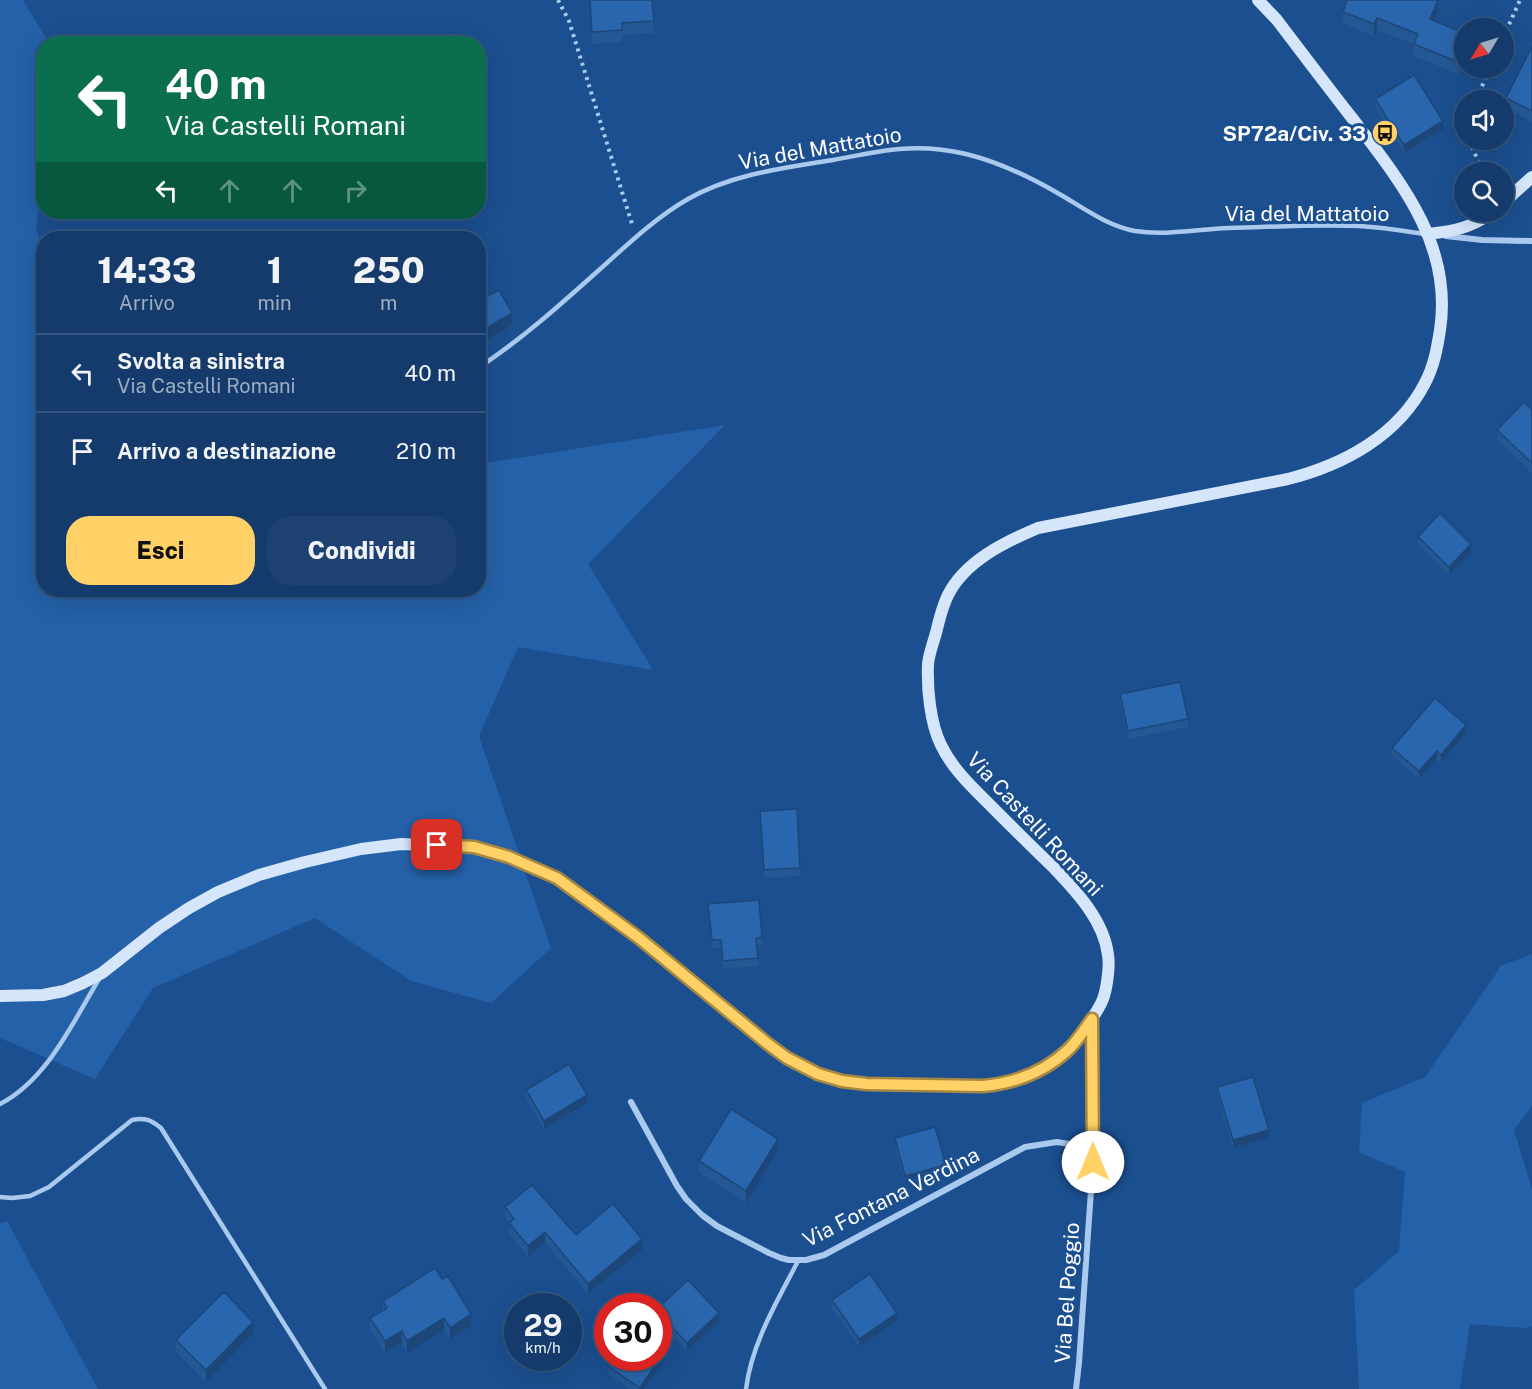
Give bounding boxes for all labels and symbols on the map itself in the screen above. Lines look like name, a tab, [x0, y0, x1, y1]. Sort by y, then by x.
north arrow	[1454, 18, 1514, 78]
bus stop icon: SP72a/Civ. 33	[1370, 118, 1400, 148]
street label: Via del Mattatoio	[737, 121, 903, 175]
place label: SP72a/Civ. 33	[1223, 121, 1366, 146]
street label: Via del Mattatoio	[1225, 201, 1389, 226]
street label: Via Castelli Romani	[962, 747, 1108, 901]
pin	[411, 819, 462, 870]
position arrow	[1061, 1130, 1125, 1194]
street label: Via Fontana Verdina	[799, 1142, 983, 1252]
street label: Via Bel Poggio	[1050, 1222, 1084, 1364]
speed limit sign: 30	[594, 1293, 672, 1371]

